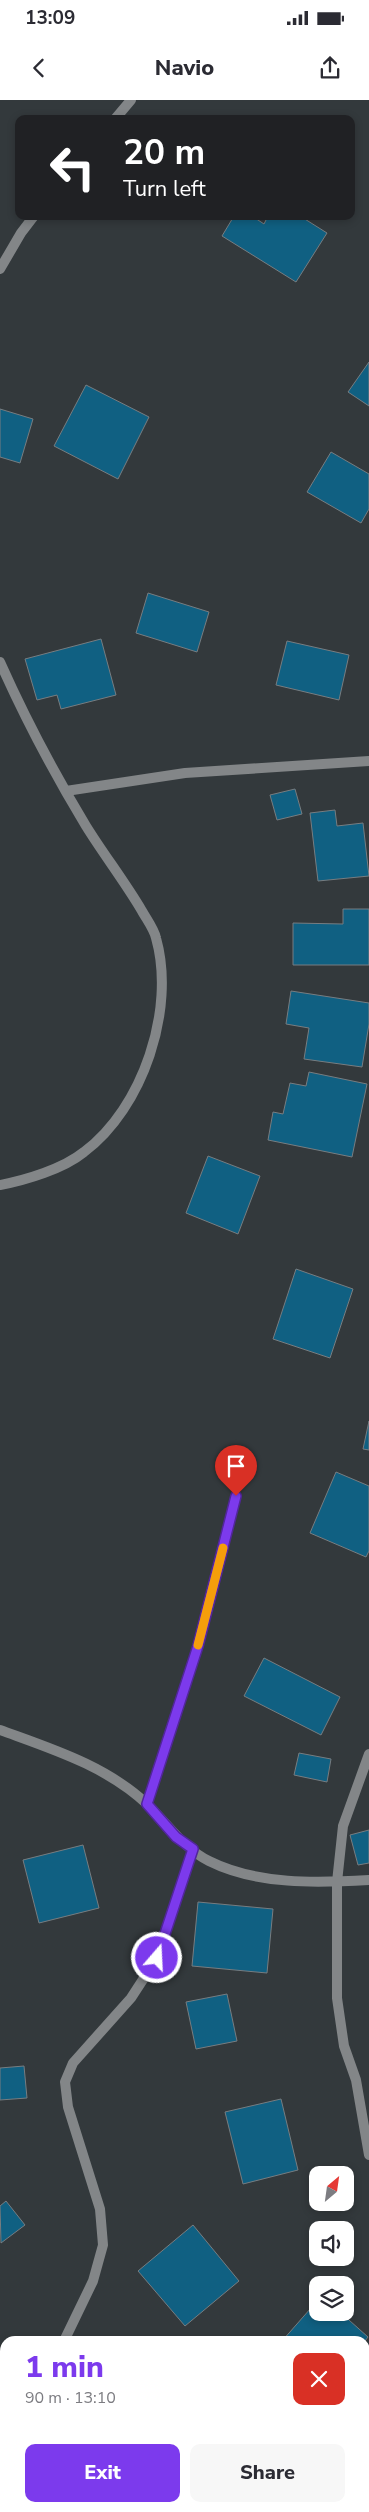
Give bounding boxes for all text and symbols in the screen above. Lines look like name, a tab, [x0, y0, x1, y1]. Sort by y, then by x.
text: 13:09	[25, 5, 75, 31]
text: Navio	[155, 53, 214, 83]
icon: back	[25, 54, 53, 82]
icon: share	[316, 54, 344, 82]
text: 20 m	[123, 129, 205, 176]
icon: left	[40, 135, 105, 200]
text: Turn left	[123, 174, 206, 204]
pin	[215, 1445, 257, 1496]
icon: arrive	[222, 1452, 250, 1480]
position arrow	[130, 1931, 182, 1983]
north arrow	[309, 2166, 354, 2211]
map controls	[309, 2166, 354, 2321]
button: sound	[309, 2221, 354, 2266]
button: layers	[309, 2276, 354, 2321]
text: 1 min	[25, 2347, 104, 2388]
button: close	[293, 2353, 345, 2405]
text: 90 m · 13:10	[25, 2387, 116, 2409]
button: Exit	[25, 2444, 180, 2502]
button: Share	[190, 2444, 345, 2502]

